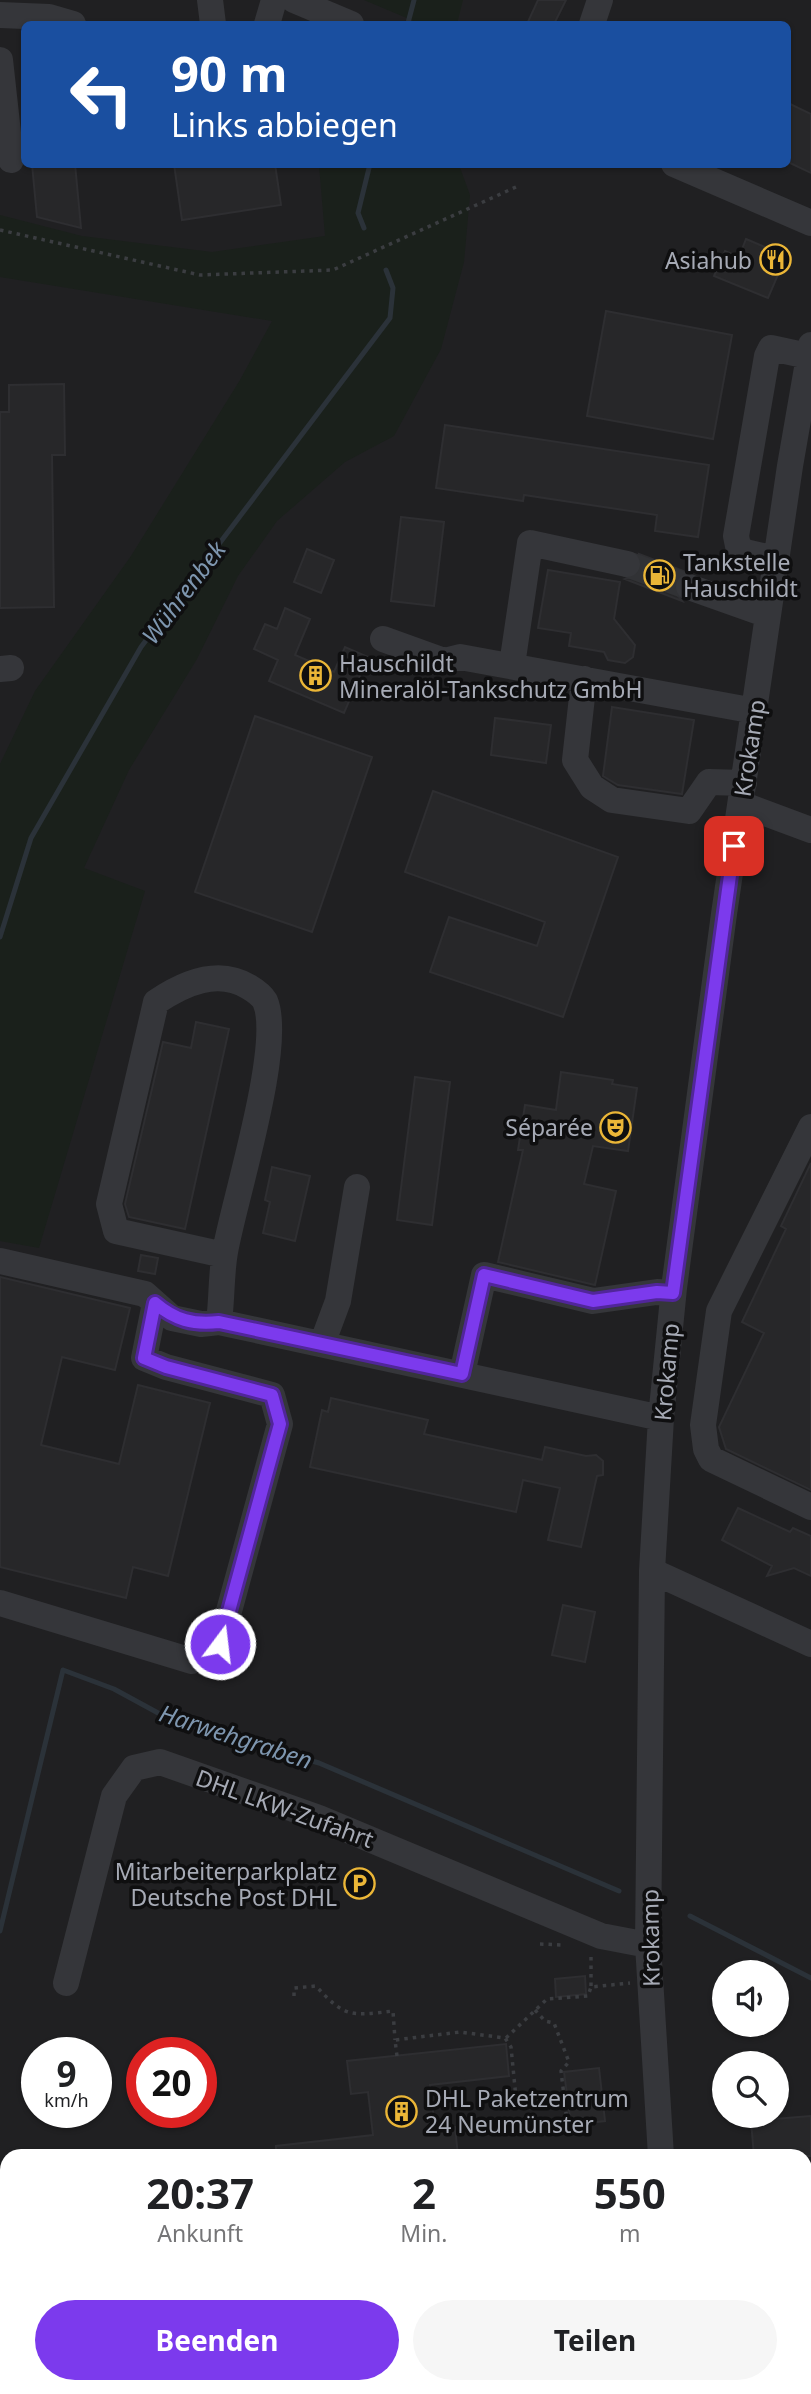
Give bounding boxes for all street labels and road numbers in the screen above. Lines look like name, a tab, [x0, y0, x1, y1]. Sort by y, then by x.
street label: Krokamp	[726, 697, 772, 799]
street label: Krokamp	[646, 1322, 686, 1422]
street label: DHL LKW-Zufahrt	[192, 1761, 378, 1855]
street label: Krokamp	[633, 1889, 667, 1987]

